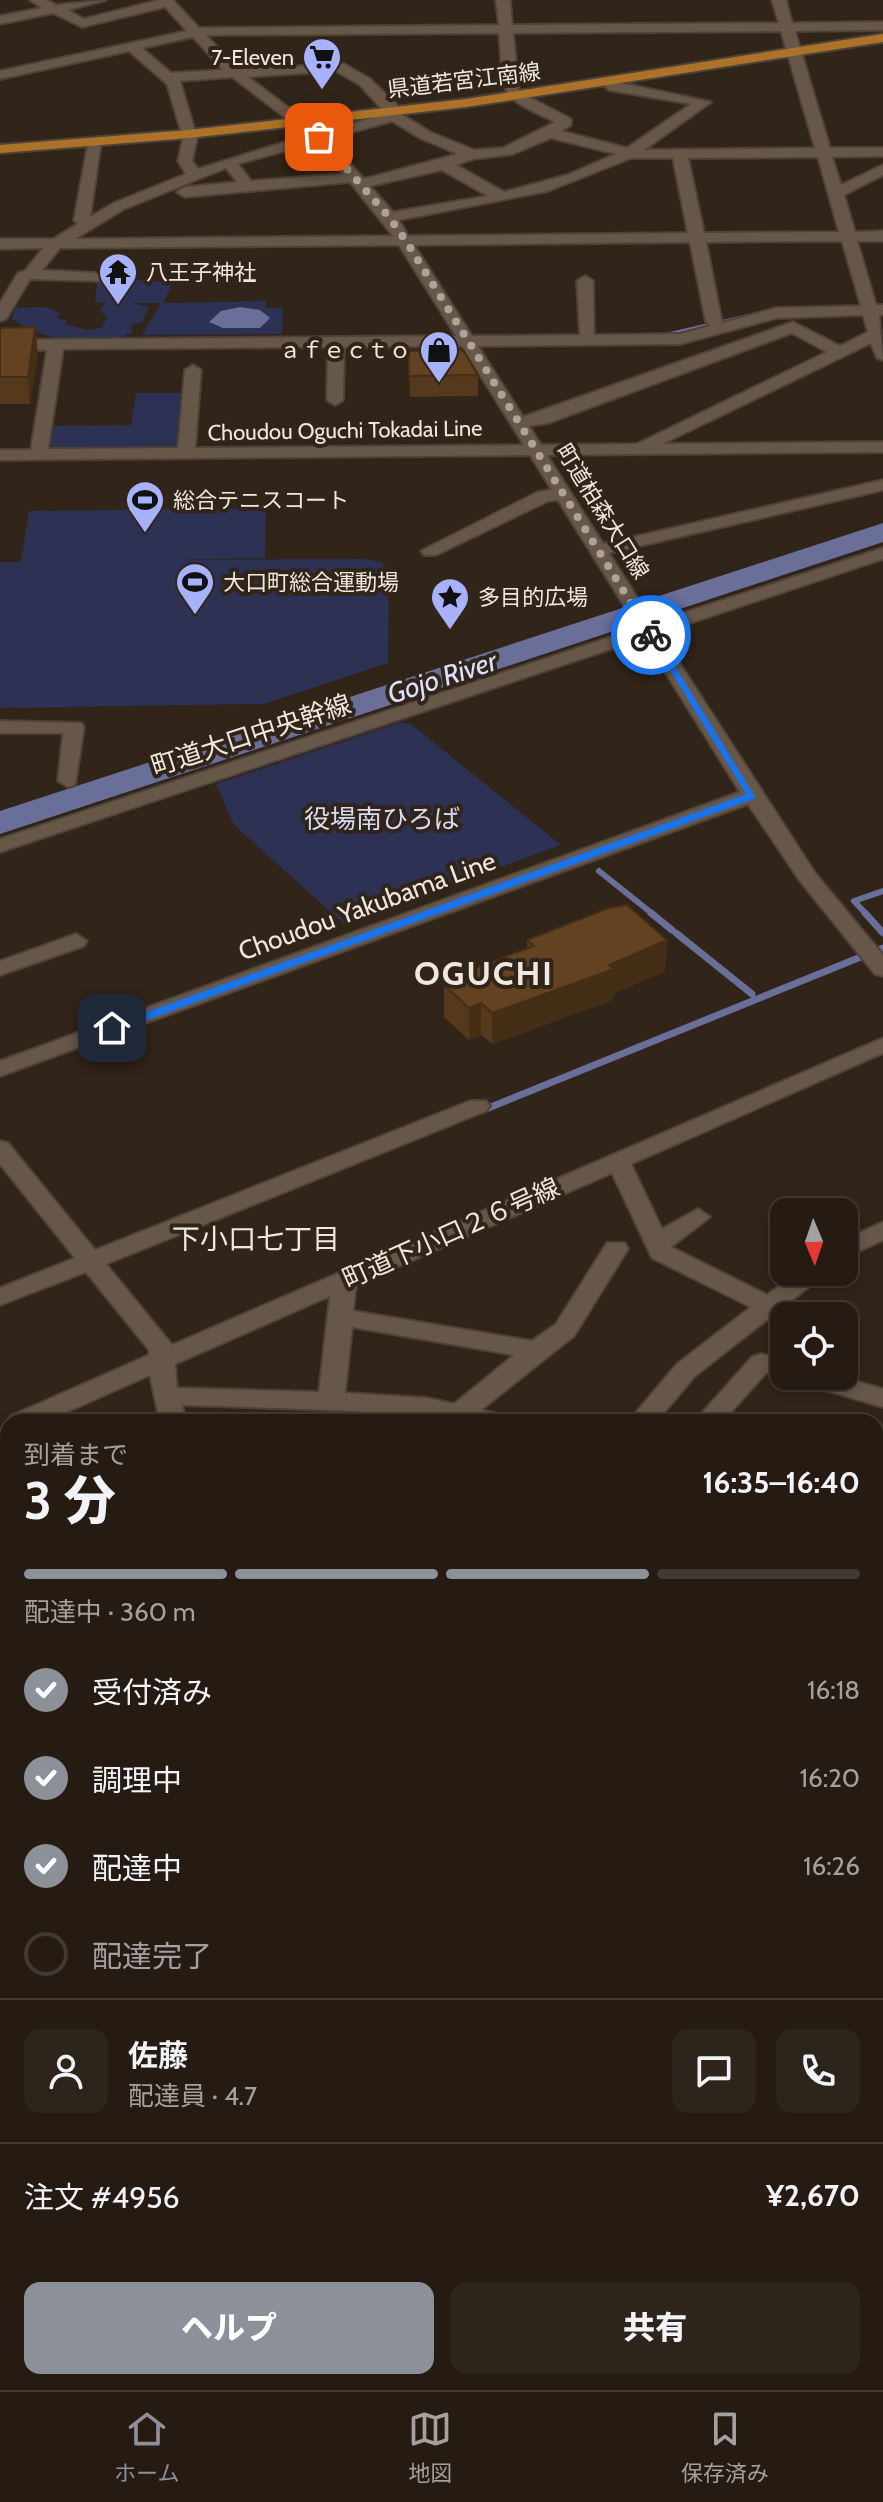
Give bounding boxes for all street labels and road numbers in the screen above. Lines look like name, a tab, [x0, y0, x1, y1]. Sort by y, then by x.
street label: 県道若宮江南線	[386, 58, 542, 103]
street label: Choudou Oguchi Tokadai Line	[207, 415, 483, 446]
street label: 町道柏森大口線	[550, 439, 655, 584]
street label: 町道大口中央幹線	[147, 688, 355, 782]
street label: Choudou Yakubama Line	[234, 845, 500, 967]
street label: 町道下小口２６号線	[338, 1171, 564, 1295]

